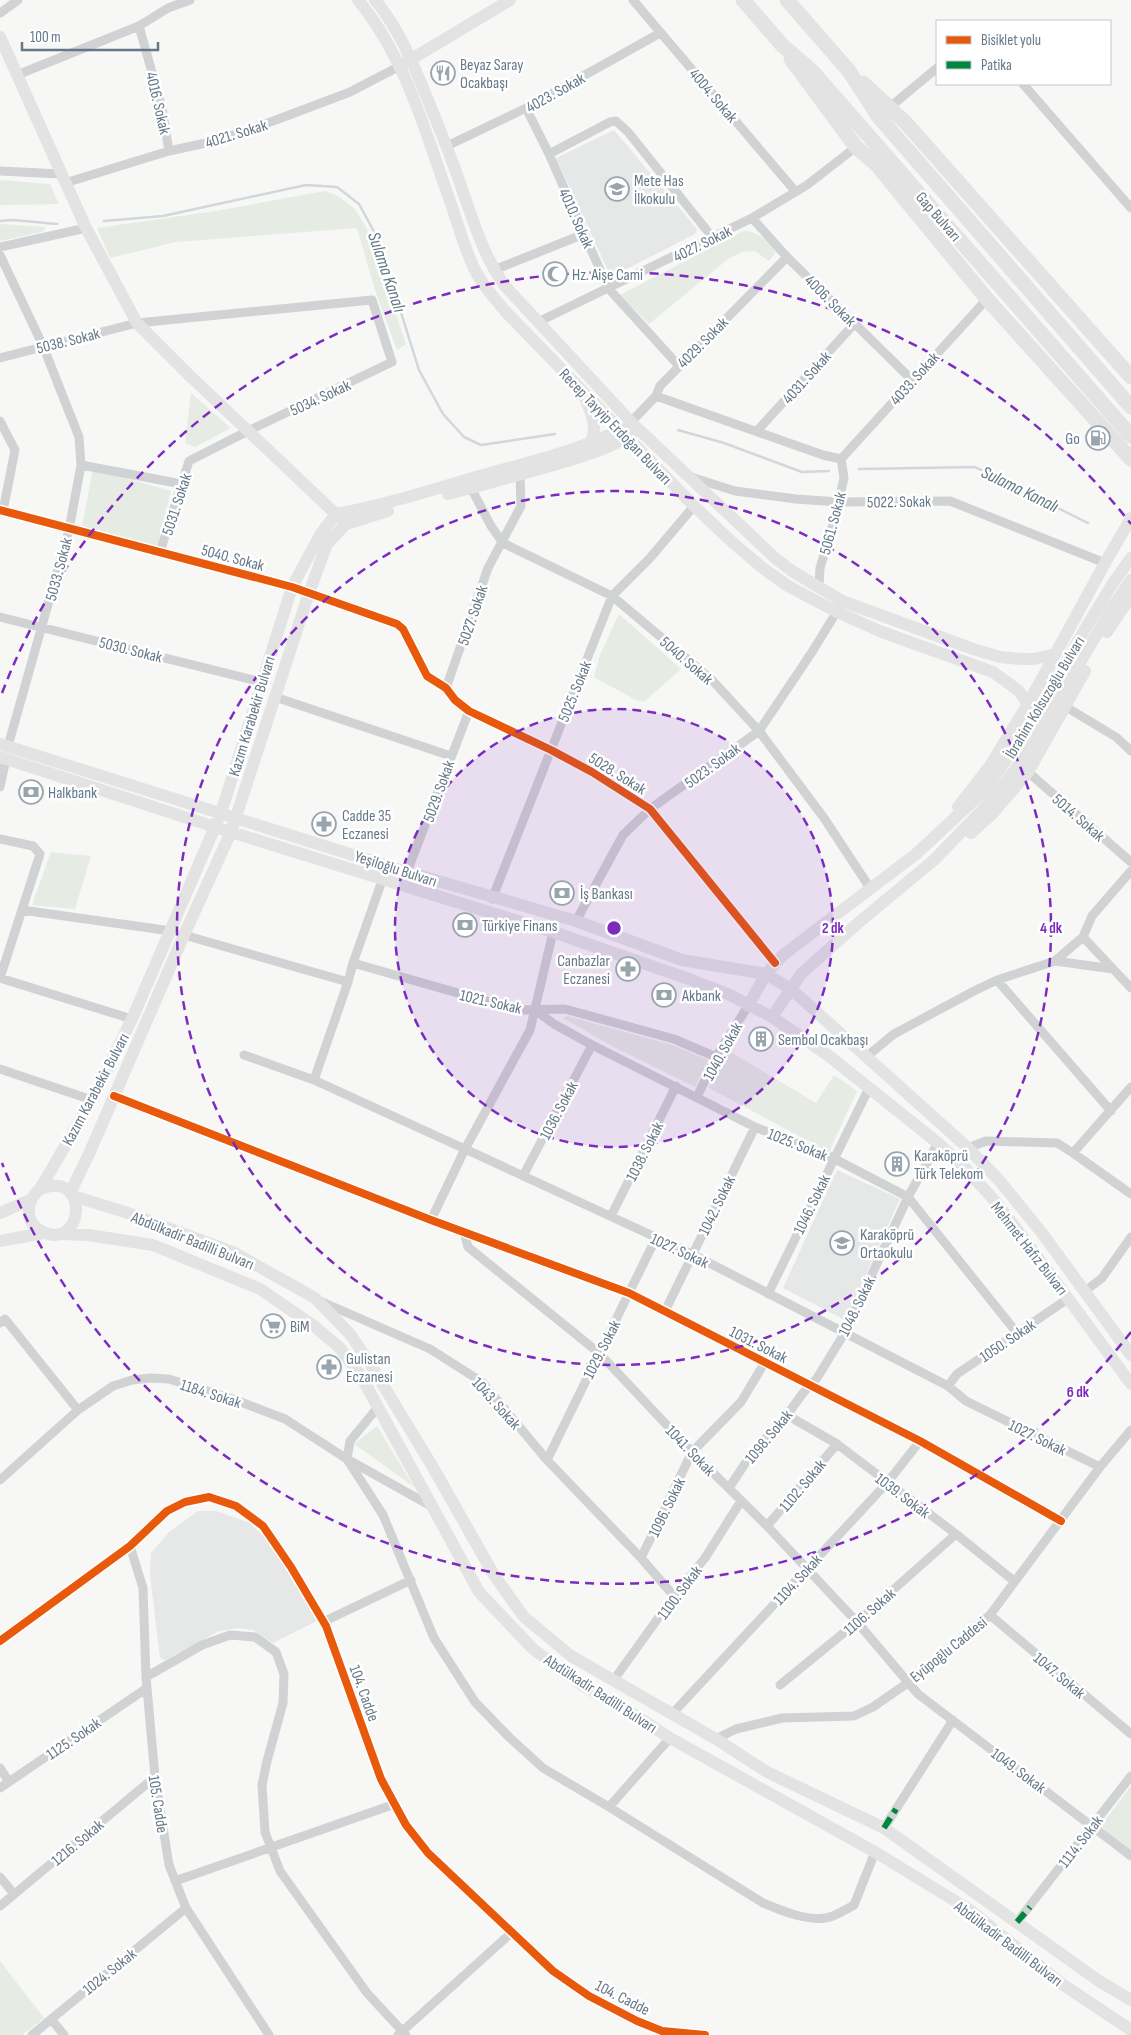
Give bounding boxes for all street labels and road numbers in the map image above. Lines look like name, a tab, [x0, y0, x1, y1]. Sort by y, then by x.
street label: 4004. Sokak	[685, 65, 741, 127]
street label: 4023. Sokak	[523, 69, 589, 117]
street label: 4016. Sokak	[141, 70, 174, 136]
street label: 4021. Sokak	[203, 116, 270, 153]
street label: 4010. Sokak	[554, 186, 597, 251]
street label: Gap Bulvarı	[911, 188, 965, 246]
street label: 4027. Sokak	[670, 222, 735, 267]
street label: 4006. Sokak	[800, 271, 860, 331]
street label: 4029. Sokak	[674, 314, 733, 373]
street label: 5038. Sokak	[35, 324, 102, 358]
street label: 4031. Sokak	[779, 348, 836, 408]
street label: 4033. Sokak	[886, 349, 944, 409]
street label: Recep Tayyip Erdoğan Bulvarı	[555, 365, 675, 489]
street label: 5034. Sokak	[287, 376, 354, 421]
street label: 5031. Sokak	[159, 471, 196, 538]
street label: 5061. Sokak	[816, 490, 851, 557]
street label: 5022. Sokak	[867, 492, 931, 513]
street label: 5033. Sokak	[42, 536, 77, 603]
street label: 5040. Sokak	[199, 541, 266, 576]
street label: 5027. Sokak	[454, 583, 493, 648]
street label: 5030. Sokak	[97, 633, 164, 667]
street label: 5040. Sokak	[656, 633, 717, 689]
street label: İbrahim Kolsuzoğlu Bulvarı	[1001, 633, 1089, 762]
street label: Kazım Karabekir Bulvarı	[225, 654, 280, 779]
street label: 5025. Sokak	[555, 658, 596, 725]
street label: 5023. Sokak	[681, 740, 744, 793]
street label: 5028. Sokak	[585, 749, 650, 799]
street label: 5029. Sokak	[419, 758, 459, 825]
street label: 5014. Sokak	[1048, 790, 1108, 846]
street label: Yeşiloğlu Bulvarı	[352, 847, 439, 892]
street label: 1021. Sokak	[458, 986, 523, 1019]
street label: 1040. Sokak	[700, 1019, 747, 1084]
street label: Kazım Karabekir Bulvarı	[59, 1030, 134, 1149]
street label: 1036. Sokak	[536, 1078, 583, 1143]
street label: 1038. Sokak	[622, 1119, 668, 1184]
street label: 1025. Sokak	[765, 1125, 830, 1166]
street label: 1046. Sokak	[790, 1172, 835, 1237]
street label: 1042. Sokak	[695, 1173, 740, 1238]
street label: Mehmet Hafız Bulvarı	[986, 1198, 1071, 1300]
street label: Abdülkadir Badilli Bulvarı	[128, 1208, 256, 1275]
street label: 1027. Sokak	[647, 1230, 711, 1273]
street label: 1048. Sokak	[835, 1274, 880, 1340]
street label: 1050. Sokak	[976, 1316, 1039, 1367]
street label: 1029. Sokak	[579, 1317, 625, 1382]
street label: 1031. Sokak	[726, 1323, 791, 1368]
street label: 1043. Sokak	[468, 1374, 524, 1434]
street label: 1184. Sokak	[178, 1376, 243, 1413]
street label: 1098. Sokak	[741, 1406, 797, 1468]
street label: 1027. Sokak	[1005, 1416, 1069, 1460]
street label: 1041. Sokak	[661, 1422, 719, 1480]
street label: 1102. Sokak	[776, 1456, 830, 1516]
street label: 1039. Sokak	[871, 1469, 933, 1523]
street label: 1096. Sokak	[645, 1475, 690, 1541]
street label: 1104. Sokak	[770, 1551, 826, 1609]
street label: 1100. Sokak	[654, 1562, 707, 1624]
street label: 1106. Sokak	[840, 1584, 900, 1640]
street label: Eyüpoğlu Caddesi	[907, 1613, 991, 1687]
street label: 1047. Sokak	[1029, 1649, 1089, 1703]
street label: Abdülkadir Badilli Bulvarı	[540, 1650, 660, 1738]
street label: 104. Cadde	[345, 1663, 383, 1724]
street label: 1125. Sokak	[43, 1714, 105, 1764]
street label: 1049. Sokak	[987, 1744, 1049, 1798]
street label: 105. Cadde	[144, 1774, 171, 1834]
street label: 1114. Sokak	[1055, 1812, 1107, 1872]
street label: 1216. Sokak	[48, 1816, 108, 1870]
street label: Abdülkadir Badilli Bulvarı	[950, 1897, 1066, 1991]
street label: 1024. Sokak	[79, 1945, 141, 1999]
street label: 104. Cadde	[592, 1977, 653, 2020]

